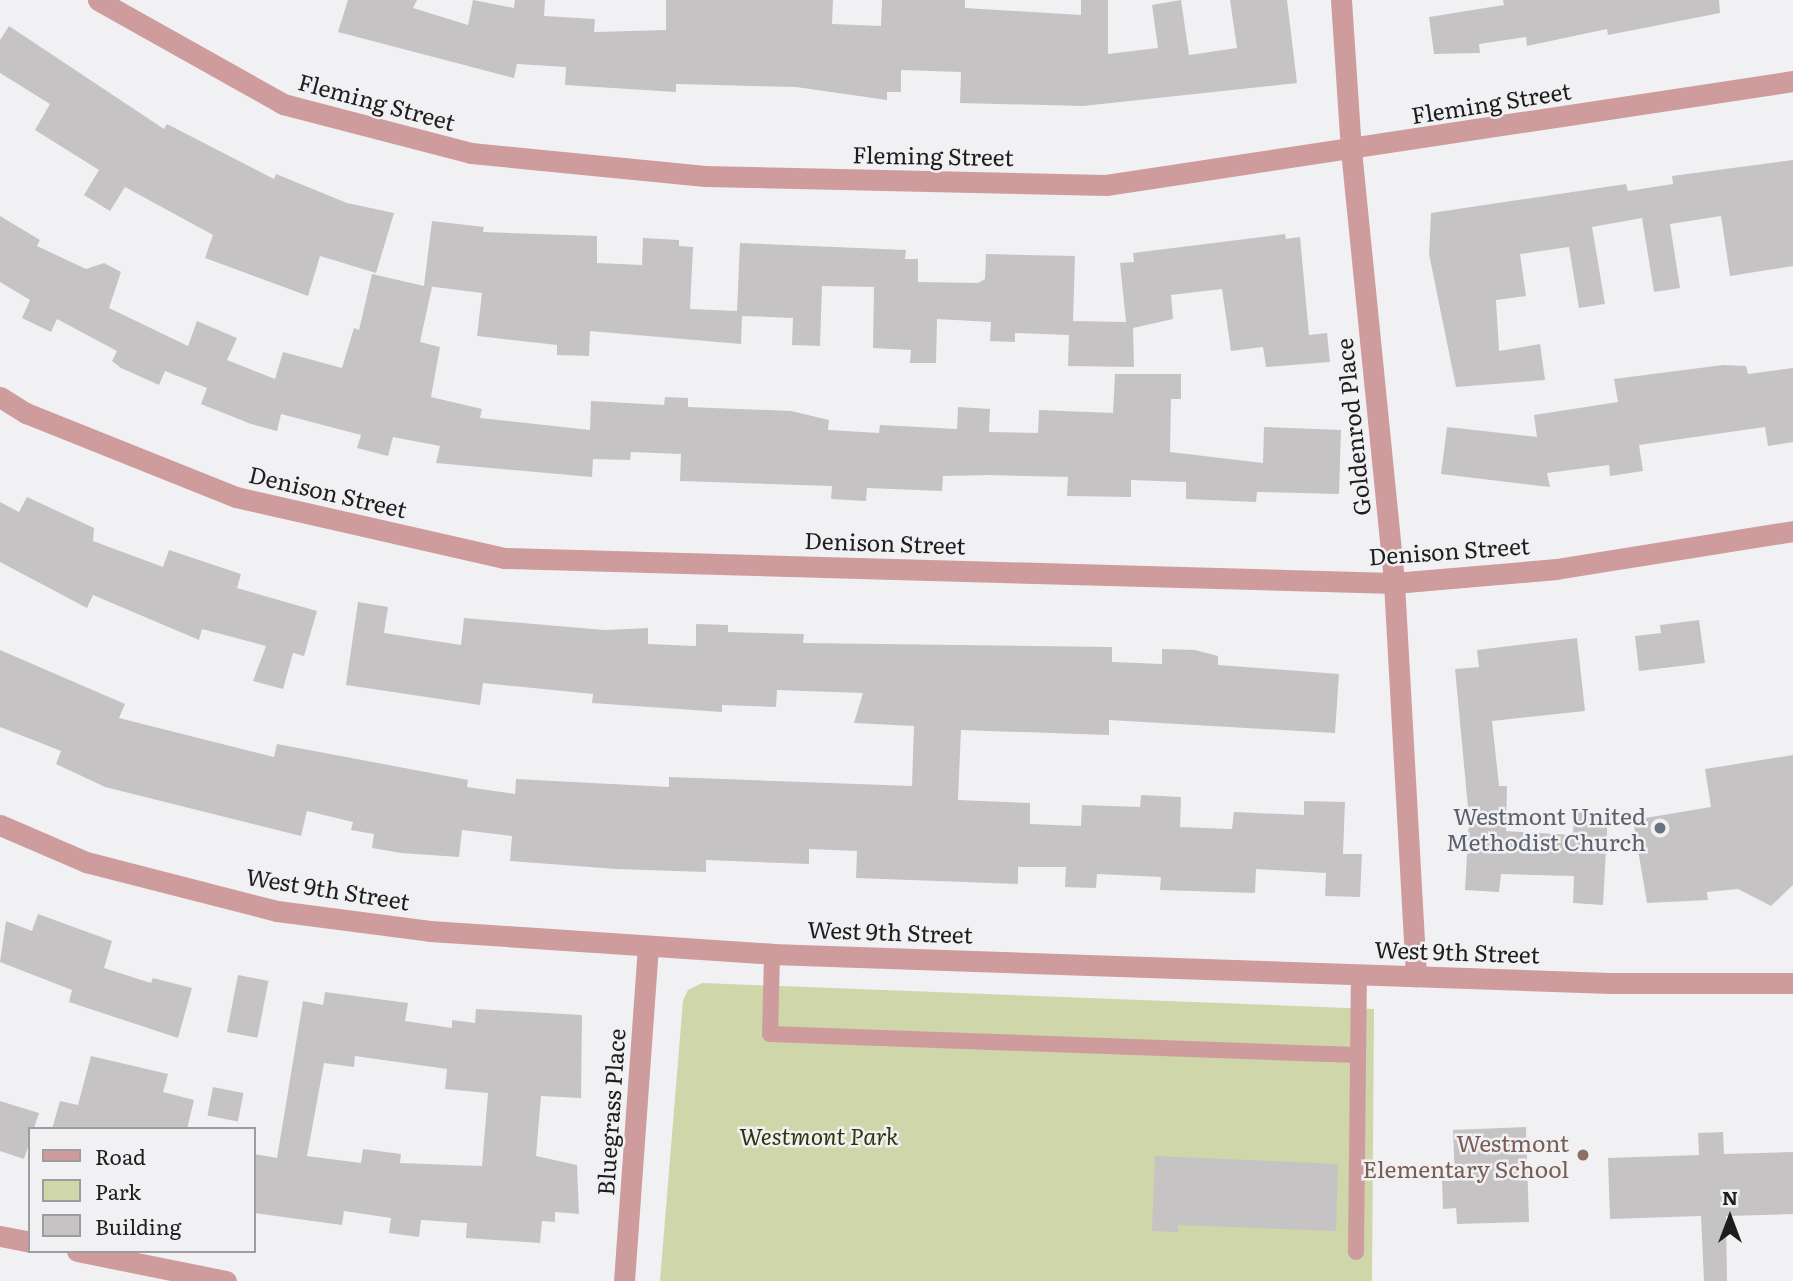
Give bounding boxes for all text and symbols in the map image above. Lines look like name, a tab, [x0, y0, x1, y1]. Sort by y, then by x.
street label: Fleming Street	[296, 67, 458, 135]
street label: Fleming Street	[1409, 76, 1573, 128]
street label: Fleming Street	[852, 140, 1014, 170]
street label: Goldenrod Place	[1329, 337, 1375, 517]
street label: Denison Street	[246, 459, 410, 523]
street label: Denison Street	[804, 525, 966, 559]
street label: Denison Street	[1368, 531, 1530, 569]
place label: Westmont United Methodist Church	[1446, 801, 1646, 855]
marker: Westmont United Methodist Church	[1652, 820, 1668, 836]
street label: West 9th Street	[244, 861, 412, 915]
street label: West 9th Street	[807, 914, 973, 948]
street label: West 9th Street	[1374, 934, 1540, 968]
street label: Bluegrass Place	[590, 1028, 630, 1196]
park label: Westmont Park	[739, 1121, 899, 1149]
legend	[28, 1127, 256, 1253]
place label: Westmont Elementary School	[1362, 1128, 1569, 1182]
text: Road	[95, 1140, 146, 1171]
marker: Westmont Elementary School	[1575, 1147, 1591, 1163]
text: Park	[95, 1175, 141, 1206]
north arrow	[1695, 1183, 1765, 1253]
text: N	[1722, 1183, 1738, 1211]
text: Building	[95, 1210, 181, 1241]

